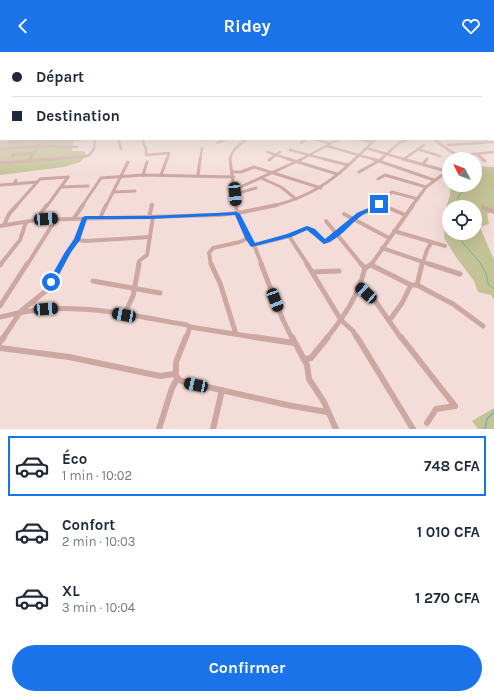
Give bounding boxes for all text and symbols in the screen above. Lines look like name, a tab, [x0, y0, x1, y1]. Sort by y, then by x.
icon: back	[12, 15, 34, 37]
text: Ridey	[223, 15, 271, 37]
icon: heart	[460, 15, 482, 37]
text: Départ	[36, 68, 84, 86]
text: Destination	[36, 107, 120, 125]
north arrow	[442, 152, 482, 192]
map controls	[442, 152, 482, 240]
car	[228, 182, 242, 206]
route end	[370, 195, 388, 213]
button: locate	[442, 200, 482, 240]
car	[34, 212, 58, 226]
route start	[42, 273, 60, 291]
car	[353, 281, 379, 305]
car	[265, 287, 285, 313]
car	[34, 302, 58, 316]
car	[111, 307, 137, 323]
car	[183, 377, 209, 393]
icon: car	[14, 448, 50, 484]
text: Éco	[62, 450, 87, 468]
text: 748 CFA	[424, 457, 480, 475]
text: 1 min · 10:02	[62, 468, 132, 483]
icon: car	[14, 514, 50, 550]
text: Confort	[62, 516, 115, 534]
text: 1 010 CFA	[417, 523, 480, 541]
text: 2 min · 10:03	[62, 534, 135, 549]
icon: car	[14, 580, 50, 616]
text: XL	[62, 582, 80, 600]
text: 1 270 CFA	[415, 589, 480, 607]
text: 3 min · 10:04	[62, 600, 135, 615]
button: Confirmer	[12, 645, 482, 691]

